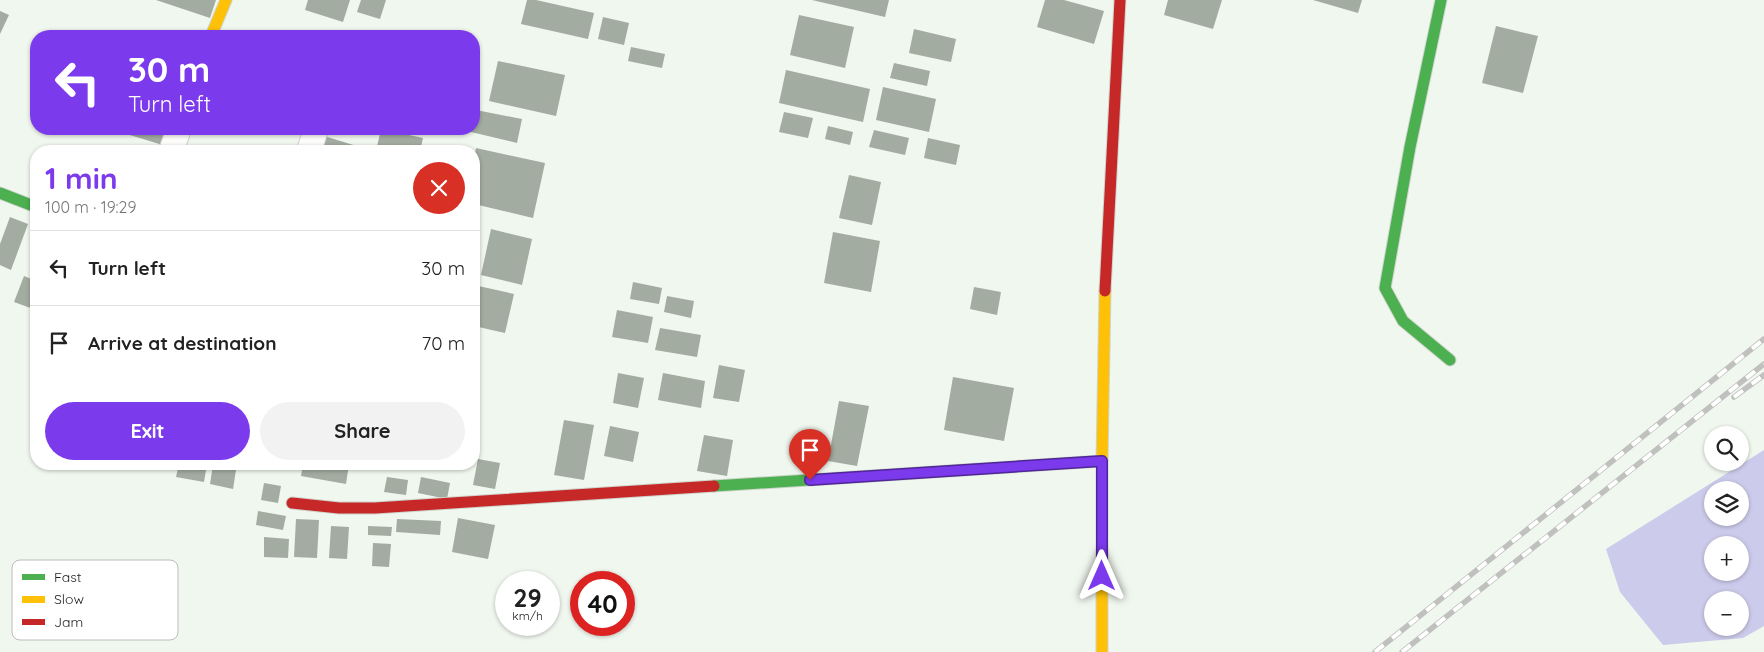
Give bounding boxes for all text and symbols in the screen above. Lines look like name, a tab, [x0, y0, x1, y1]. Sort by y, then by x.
text: 30 m	[128, 47, 210, 91]
icon: left	[45, 50, 110, 115]
text: Turn left	[128, 90, 211, 118]
text: 1 min	[45, 159, 118, 197]
button: close	[413, 162, 465, 214]
text: 100 m · 19:29	[45, 197, 136, 217]
icon: left	[45, 254, 73, 282]
text: Turn left	[88, 256, 166, 280]
text: 30 m	[421, 256, 465, 280]
icon: arrive	[45, 329, 73, 357]
text: Arrive at destination	[88, 331, 277, 355]
text: 70 m	[421, 331, 465, 355]
button: Exit	[45, 402, 250, 460]
button: Share	[260, 402, 465, 460]
map controls	[1704, 426, 1749, 636]
button: search	[1704, 426, 1749, 471]
pin	[789, 429, 831, 480]
icon: arrive	[796, 436, 824, 464]
button: layers	[1704, 481, 1749, 526]
button: +	[1704, 536, 1749, 581]
position arrow	[1075, 549, 1127, 601]
legend	[12, 560, 178, 640]
text: Fast	[54, 568, 82, 586]
speed limit sign: 40	[570, 571, 635, 636]
text: 29	[513, 582, 542, 613]
text: Slow	[54, 590, 84, 608]
button: −	[1704, 591, 1749, 636]
text: km/h	[512, 608, 543, 623]
text: Jam	[54, 613, 83, 631]

